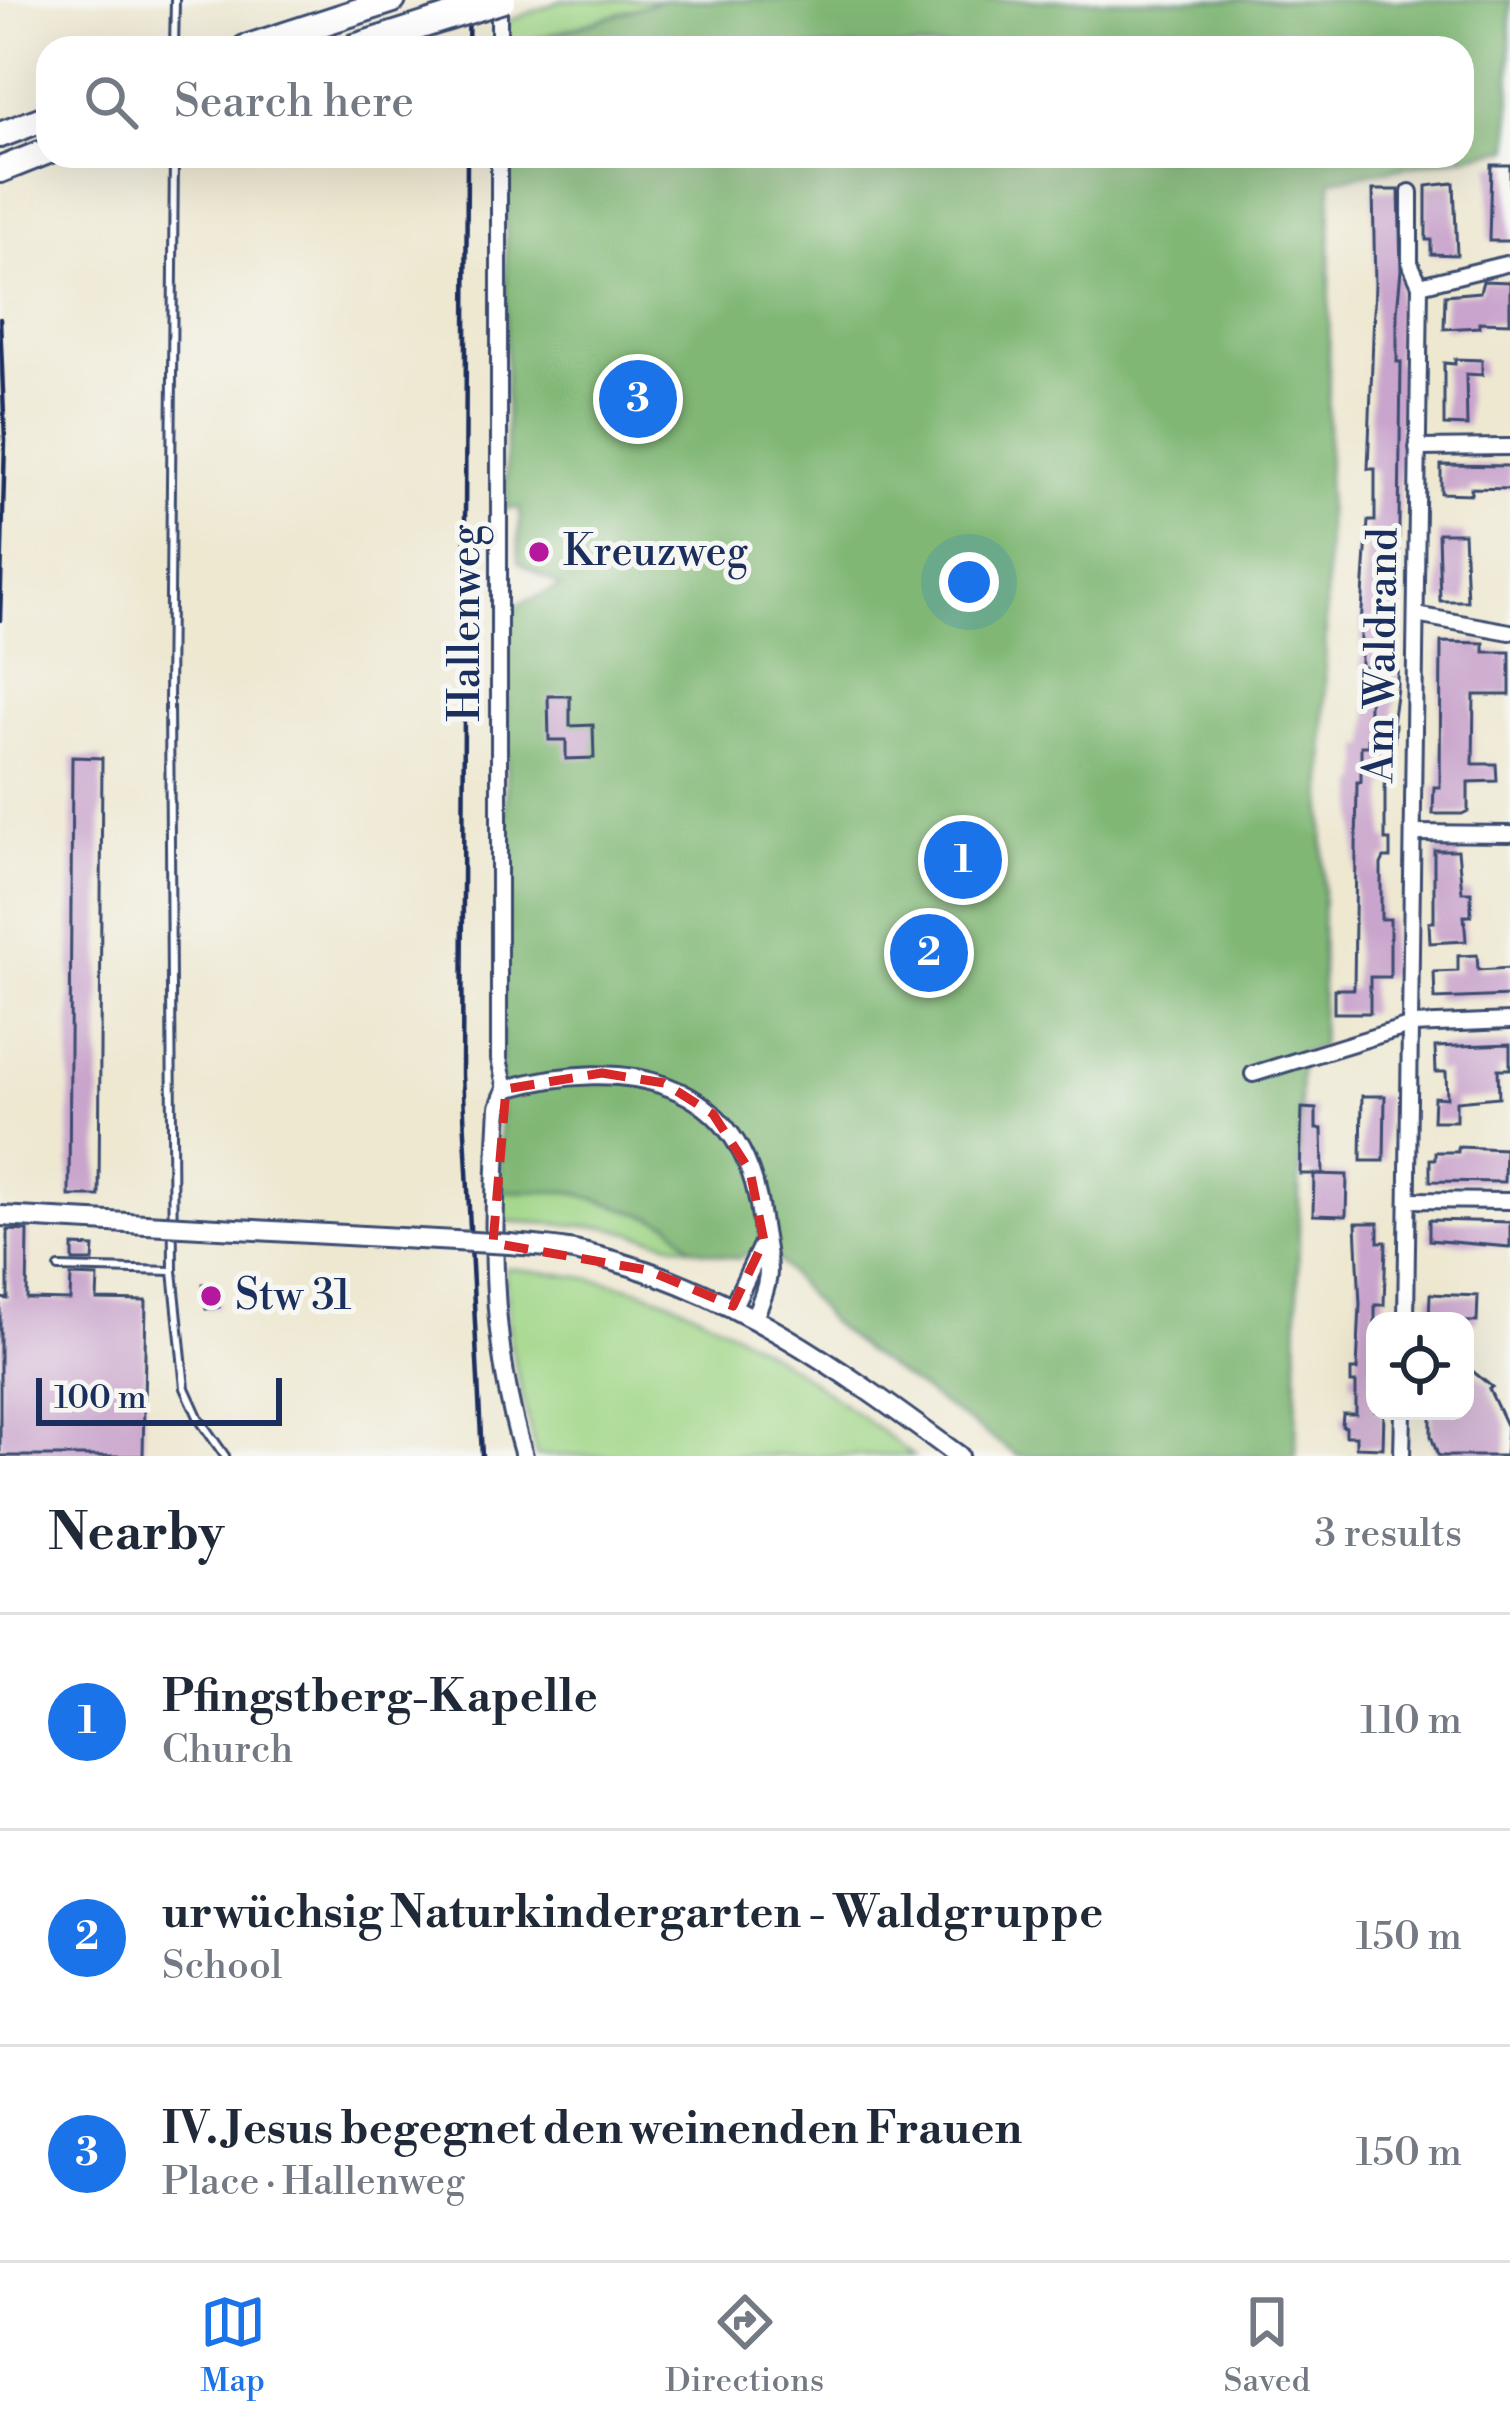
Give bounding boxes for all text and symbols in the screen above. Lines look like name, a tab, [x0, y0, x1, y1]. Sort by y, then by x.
search box	[36, 36, 1474, 168]
icon: search	[78, 69, 144, 135]
text: Search here	[174, 74, 414, 131]
pin: 3	[599, 354, 677, 444]
street label: Hallenweg	[440, 524, 494, 722]
place label: Kreuzweg	[563, 526, 749, 580]
street label: Am Waldrand	[1353, 527, 1411, 784]
marker: Kreuzweg	[526, 539, 552, 565]
your location	[939, 552, 999, 612]
pin: 1	[924, 815, 1002, 905]
pin: 2	[890, 908, 968, 998]
place label: Stw 31	[235, 1270, 352, 1323]
marker: Stw 31	[198, 1283, 224, 1309]
map controls	[1366, 1312, 1474, 1420]
button: locate	[1366, 1312, 1474, 1420]
scale bar	[36, 1372, 282, 1425]
text: 100 m	[54, 1378, 147, 1419]
text: Nearby	[48, 1502, 224, 1566]
text: 3 results	[1314, 1510, 1462, 1559]
text: Pfingstberg-Kapelle	[162, 1669, 598, 1726]
text: 1	[78, 1697, 96, 1746]
text: 110 m	[1360, 1697, 1462, 1746]
text: Church	[162, 1726, 293, 1775]
text: urwüchsig Naturkindergarten - Waldgruppe	[162, 1885, 1103, 1942]
text: 2	[75, 1913, 99, 1962]
text: 150 m	[1356, 1913, 1462, 1962]
text: School	[162, 1942, 282, 1991]
text: IV. Jesus begegnet den weinenden Frauen	[162, 2101, 1022, 2158]
text: 3	[75, 2129, 99, 2178]
text: 150 m	[1356, 2129, 1462, 2178]
text: Place · Hallenweg	[162, 2158, 465, 2207]
tab: Map	[200, 2289, 266, 2402]
tab: Directions	[665, 2289, 824, 2402]
tab: Saved	[1224, 2289, 1310, 2402]

